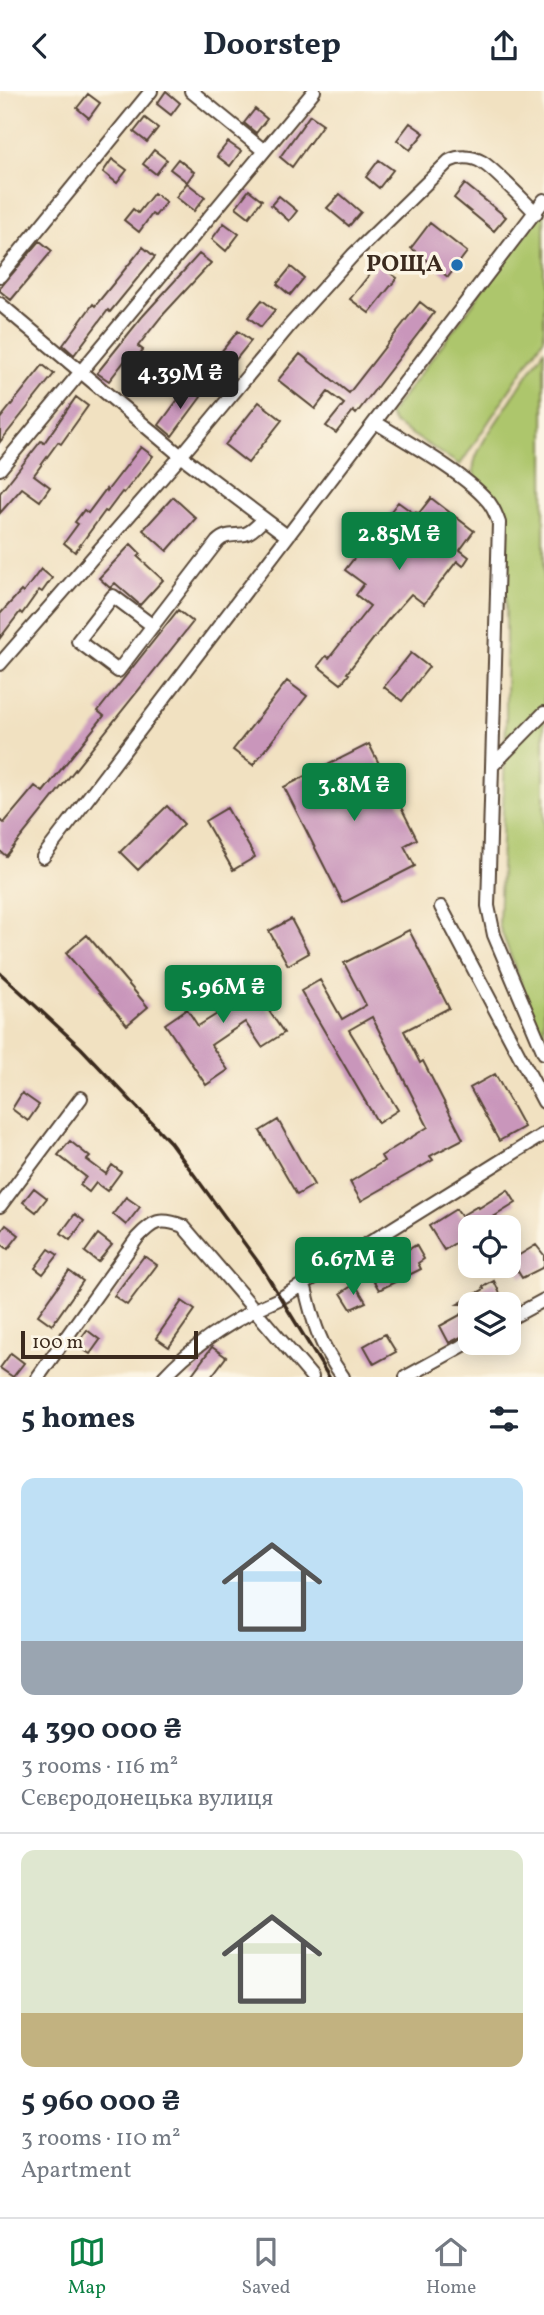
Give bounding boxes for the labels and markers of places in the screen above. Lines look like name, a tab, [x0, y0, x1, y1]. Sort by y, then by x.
place label: РОЩА	[366, 248, 443, 282]
marker: РОЩА	[449, 257, 465, 273]
pin: 4.39M ₴	[115, 351, 245, 411]
pin: 2.85M ₴	[334, 512, 464, 572]
pin: 3.8M ₴	[297, 763, 411, 823]
pin: 5.96M ₴	[158, 965, 288, 1025]
pin: 6.67M ₴	[288, 1237, 418, 1297]

